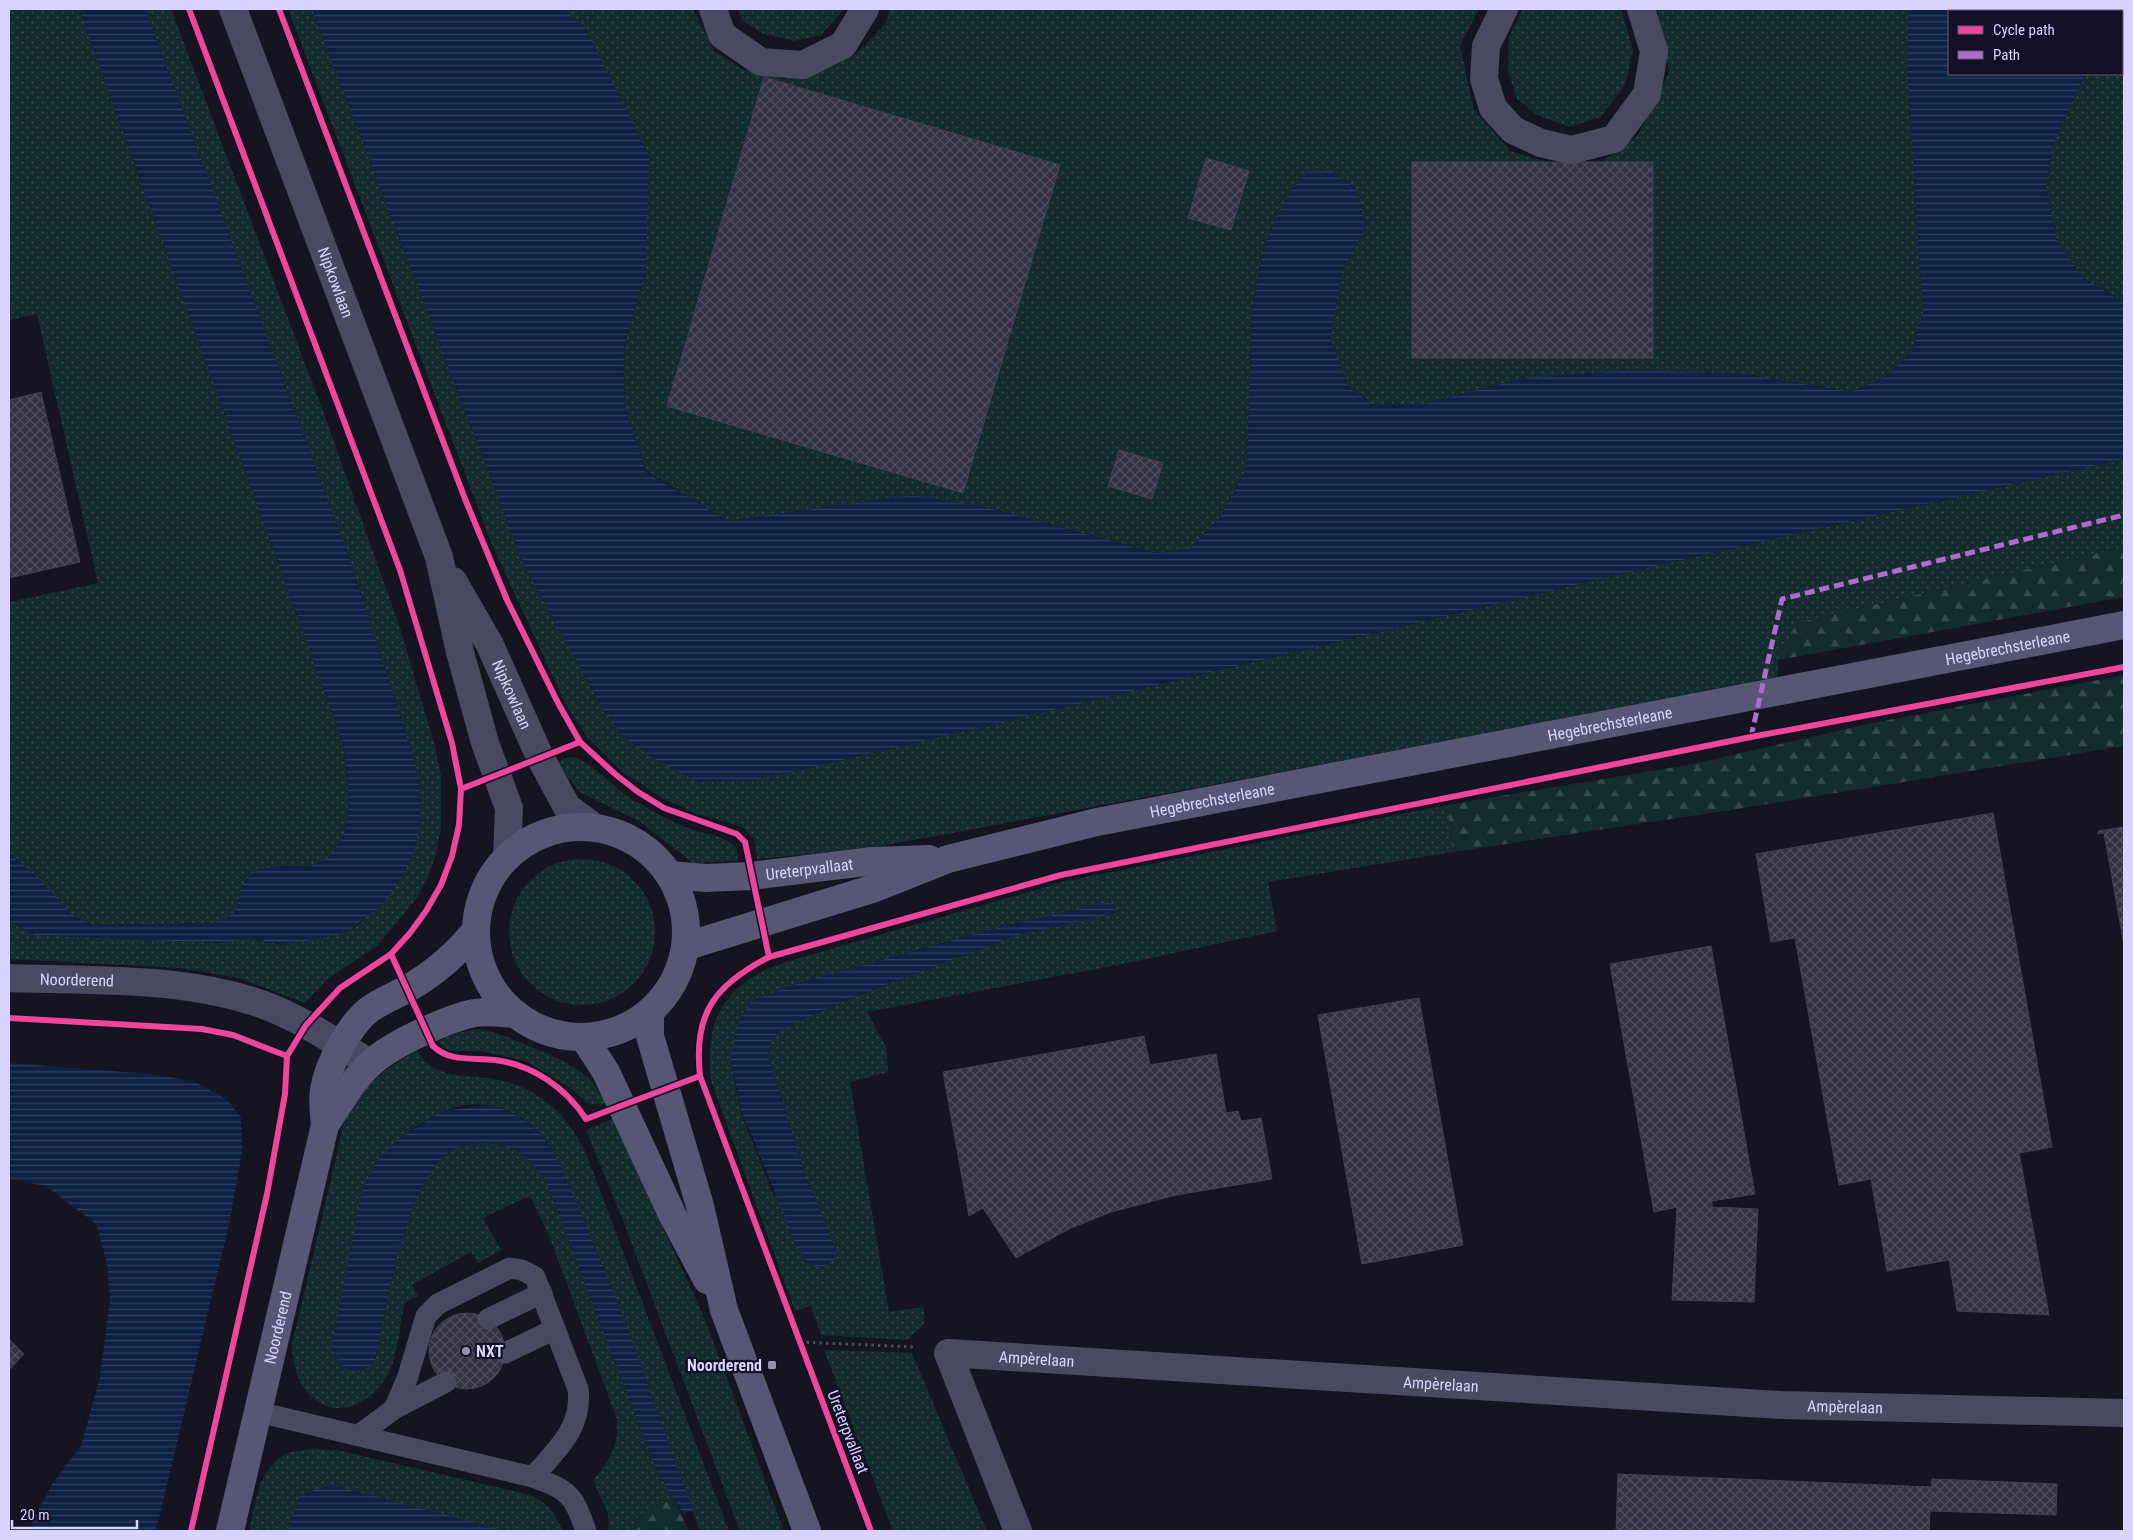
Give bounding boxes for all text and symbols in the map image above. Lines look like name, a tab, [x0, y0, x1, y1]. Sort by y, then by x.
legend	[1948, 10, 2123, 75]
text: Cycle path	[1993, 21, 2055, 39]
text: Path	[1993, 46, 2020, 64]
street label: Nipkowlaan	[314, 244, 358, 320]
street label: Hegebrechsterleane	[1944, 626, 2072, 669]
street label: Nipkowlaan	[488, 657, 536, 732]
street label: Hegebrechsterleane	[1546, 702, 1674, 745]
street label: Hegebrechsterleane	[1148, 779, 1276, 821]
street label: Ureterpvallaat	[765, 854, 854, 884]
street label: Noorderend	[40, 969, 114, 990]
street label: Noorderend	[260, 1289, 295, 1366]
place label: NXT	[476, 1342, 504, 1361]
marker: NXT	[460, 1345, 472, 1357]
street label: Ampèrelaan	[998, 1347, 1075, 1370]
place label: Noorderend	[687, 1356, 762, 1375]
marker: Noorderend	[766, 1359, 778, 1371]
street label: Ampèrelaan	[1402, 1372, 1479, 1396]
street label: Ureterpvallaat	[823, 1388, 873, 1477]
street label: Ampèrelaan	[1807, 1396, 1883, 1417]
scale bar	[12, 1498, 138, 1530]
text: 20 m	[20, 1506, 50, 1524]

